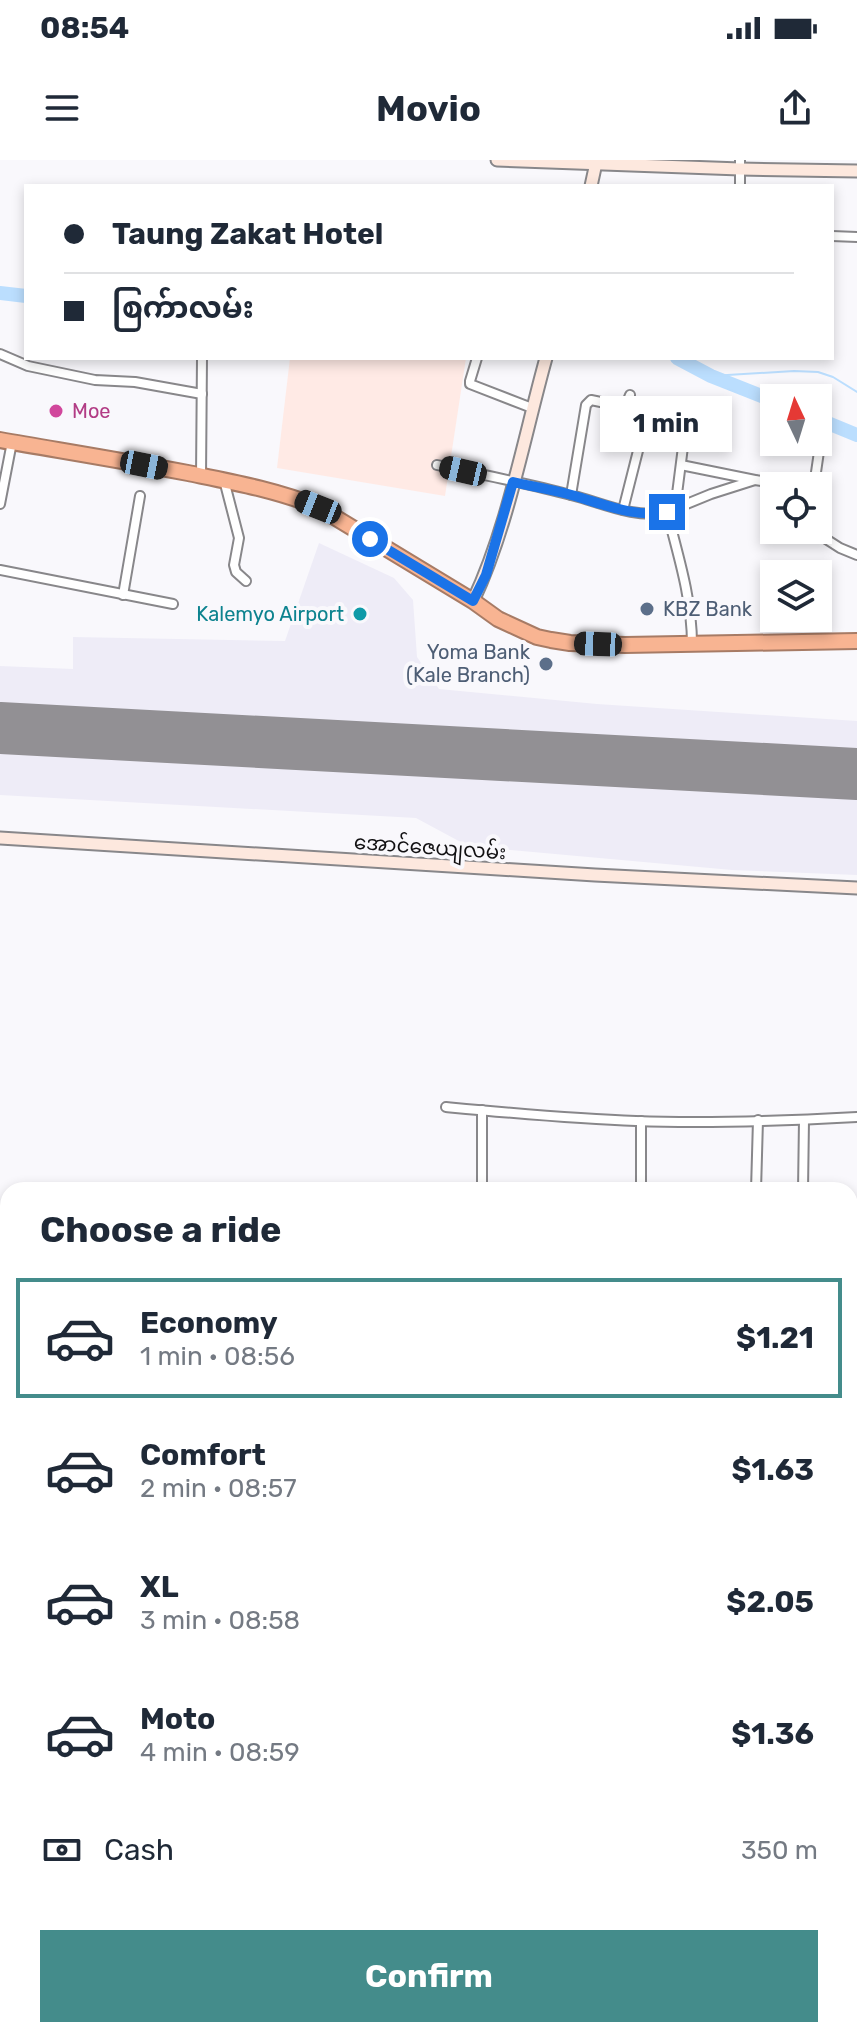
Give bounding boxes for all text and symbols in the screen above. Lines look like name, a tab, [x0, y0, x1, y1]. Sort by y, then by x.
text: 08:54	[40, 10, 129, 46]
icon: menu	[40, 86, 84, 130]
icon: share	[773, 86, 817, 130]
text: Movio	[376, 87, 481, 130]
text: Taung Zakat Hotel	[112, 216, 383, 252]
text: စြက်ာလမ်း	[112, 290, 254, 326]
north arrow	[760, 384, 832, 456]
map controls	[760, 384, 832, 632]
callout: 1 min	[601, 396, 733, 452]
place label: Moe	[72, 399, 111, 423]
marker: Moe	[47, 402, 65, 420]
text: 1 min	[633, 408, 699, 439]
car	[118, 449, 170, 481]
car	[437, 454, 489, 488]
button: locate	[760, 472, 832, 544]
car	[291, 487, 345, 527]
route end	[649, 494, 685, 530]
route start	[352, 521, 388, 557]
button: layers	[760, 560, 832, 632]
place label: KBZ Bank	[663, 597, 753, 621]
marker: KBZ Bank	[638, 600, 656, 618]
place label: Kalemyo Airport	[196, 602, 344, 626]
marker: Kalemyo Airport	[351, 605, 369, 623]
car	[574, 631, 622, 657]
place label: Yoma Bank (Kale Branch)	[406, 640, 531, 687]
marker: Yoma Bank (Kale Branch)	[537, 655, 555, 673]
street label: အောင်ဇေယျလမ်း	[353, 828, 507, 868]
text: Choose a ride	[40, 1208, 281, 1251]
icon: car	[44, 1302, 116, 1374]
text: Economy	[140, 1305, 278, 1341]
text: $1.21	[736, 1320, 814, 1356]
text: 1 min · 08:56	[140, 1341, 295, 1372]
icon: car	[44, 1434, 116, 1506]
text: Comfort	[140, 1437, 266, 1473]
text: $1.63	[731, 1452, 814, 1488]
text: 2 min · 08:57	[140, 1473, 297, 1504]
icon: car	[44, 1566, 116, 1638]
text: XL	[140, 1569, 179, 1605]
text: $2.05	[726, 1584, 814, 1620]
text: 3 min · 08:58	[140, 1605, 300, 1636]
icon: car	[44, 1698, 116, 1770]
text: Moto	[140, 1701, 215, 1737]
text: $1.36	[731, 1716, 814, 1752]
text: 4 min · 08:59	[140, 1737, 300, 1768]
icon: cash	[40, 1828, 84, 1872]
text: Cash	[104, 1832, 174, 1868]
text: 350 m	[741, 1835, 818, 1866]
button: Confirm	[40, 1930, 818, 2022]

